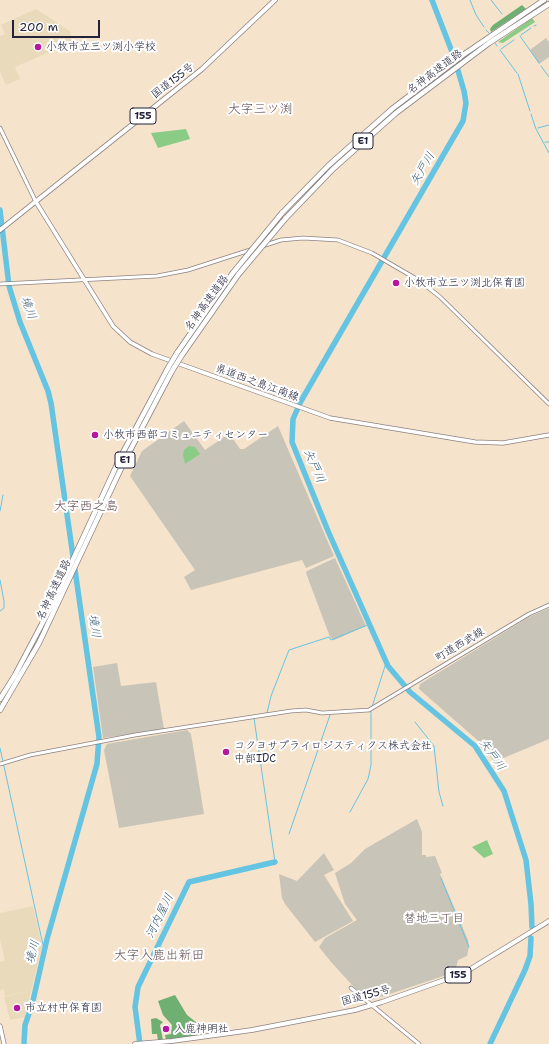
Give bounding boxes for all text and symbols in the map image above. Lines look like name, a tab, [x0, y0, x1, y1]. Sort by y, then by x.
scale bar	[14, 12, 102, 38]
text: 200 m	[19, 19, 58, 35]
place label: 小牧市立三ツ渕小学校	[46, 40, 156, 54]
marker: 小牧市立三ツ渕小学校	[33, 42, 43, 52]
street label: 名神高速道路	[405, 47, 465, 97]
street label: 国道155号	[149, 60, 197, 102]
district label: 大字三ツ渕	[228, 102, 292, 118]
road number: 155	[130, 108, 156, 124]
road number: E1	[353, 133, 373, 149]
water label: 矢戸川	[408, 150, 438, 188]
street label: 名神高速道路	[182, 272, 232, 334]
place label: 小牧市立三ツ渕北保育園	[404, 276, 525, 290]
marker: 小牧市立三ツ渕北保育園	[391, 278, 401, 288]
water label: 境川	[17, 294, 39, 322]
street label: 県道西之島江南線	[213, 362, 301, 404]
place label: 小牧市西部コミュニティセンター	[103, 428, 268, 442]
marker: 小牧市西部コミュニティセンター	[90, 430, 100, 440]
water label: 矢戸川	[300, 447, 328, 485]
road number: E1	[115, 452, 135, 468]
district label: 大字西之島	[54, 499, 118, 515]
street label: 名神高速道路	[34, 557, 74, 623]
water label: 境川	[85, 613, 103, 639]
street label: 町道西武線	[433, 625, 487, 665]
water label: 矢戸川	[476, 736, 508, 774]
place label: コクヨサプライロジスティクス株式会社 中部IDC	[234, 739, 432, 765]
marker: コクヨサプライロジスティクス株式会社 中部IDC	[221, 747, 231, 757]
water label: 河内屋川	[143, 891, 177, 941]
district label: 替地三丁目	[404, 912, 464, 926]
water label: 境川	[23, 939, 43, 965]
district label: 大字入鹿出新田	[114, 948, 204, 964]
road number: 155	[445, 967, 471, 983]
street label: 国道155号	[340, 983, 392, 1009]
place label: 市立村中保育園	[25, 1001, 102, 1015]
marker: 市立村中保育園	[12, 1003, 22, 1013]
place label: 入鹿神明社	[174, 1022, 229, 1036]
marker: 入鹿神明社	[161, 1024, 171, 1034]

